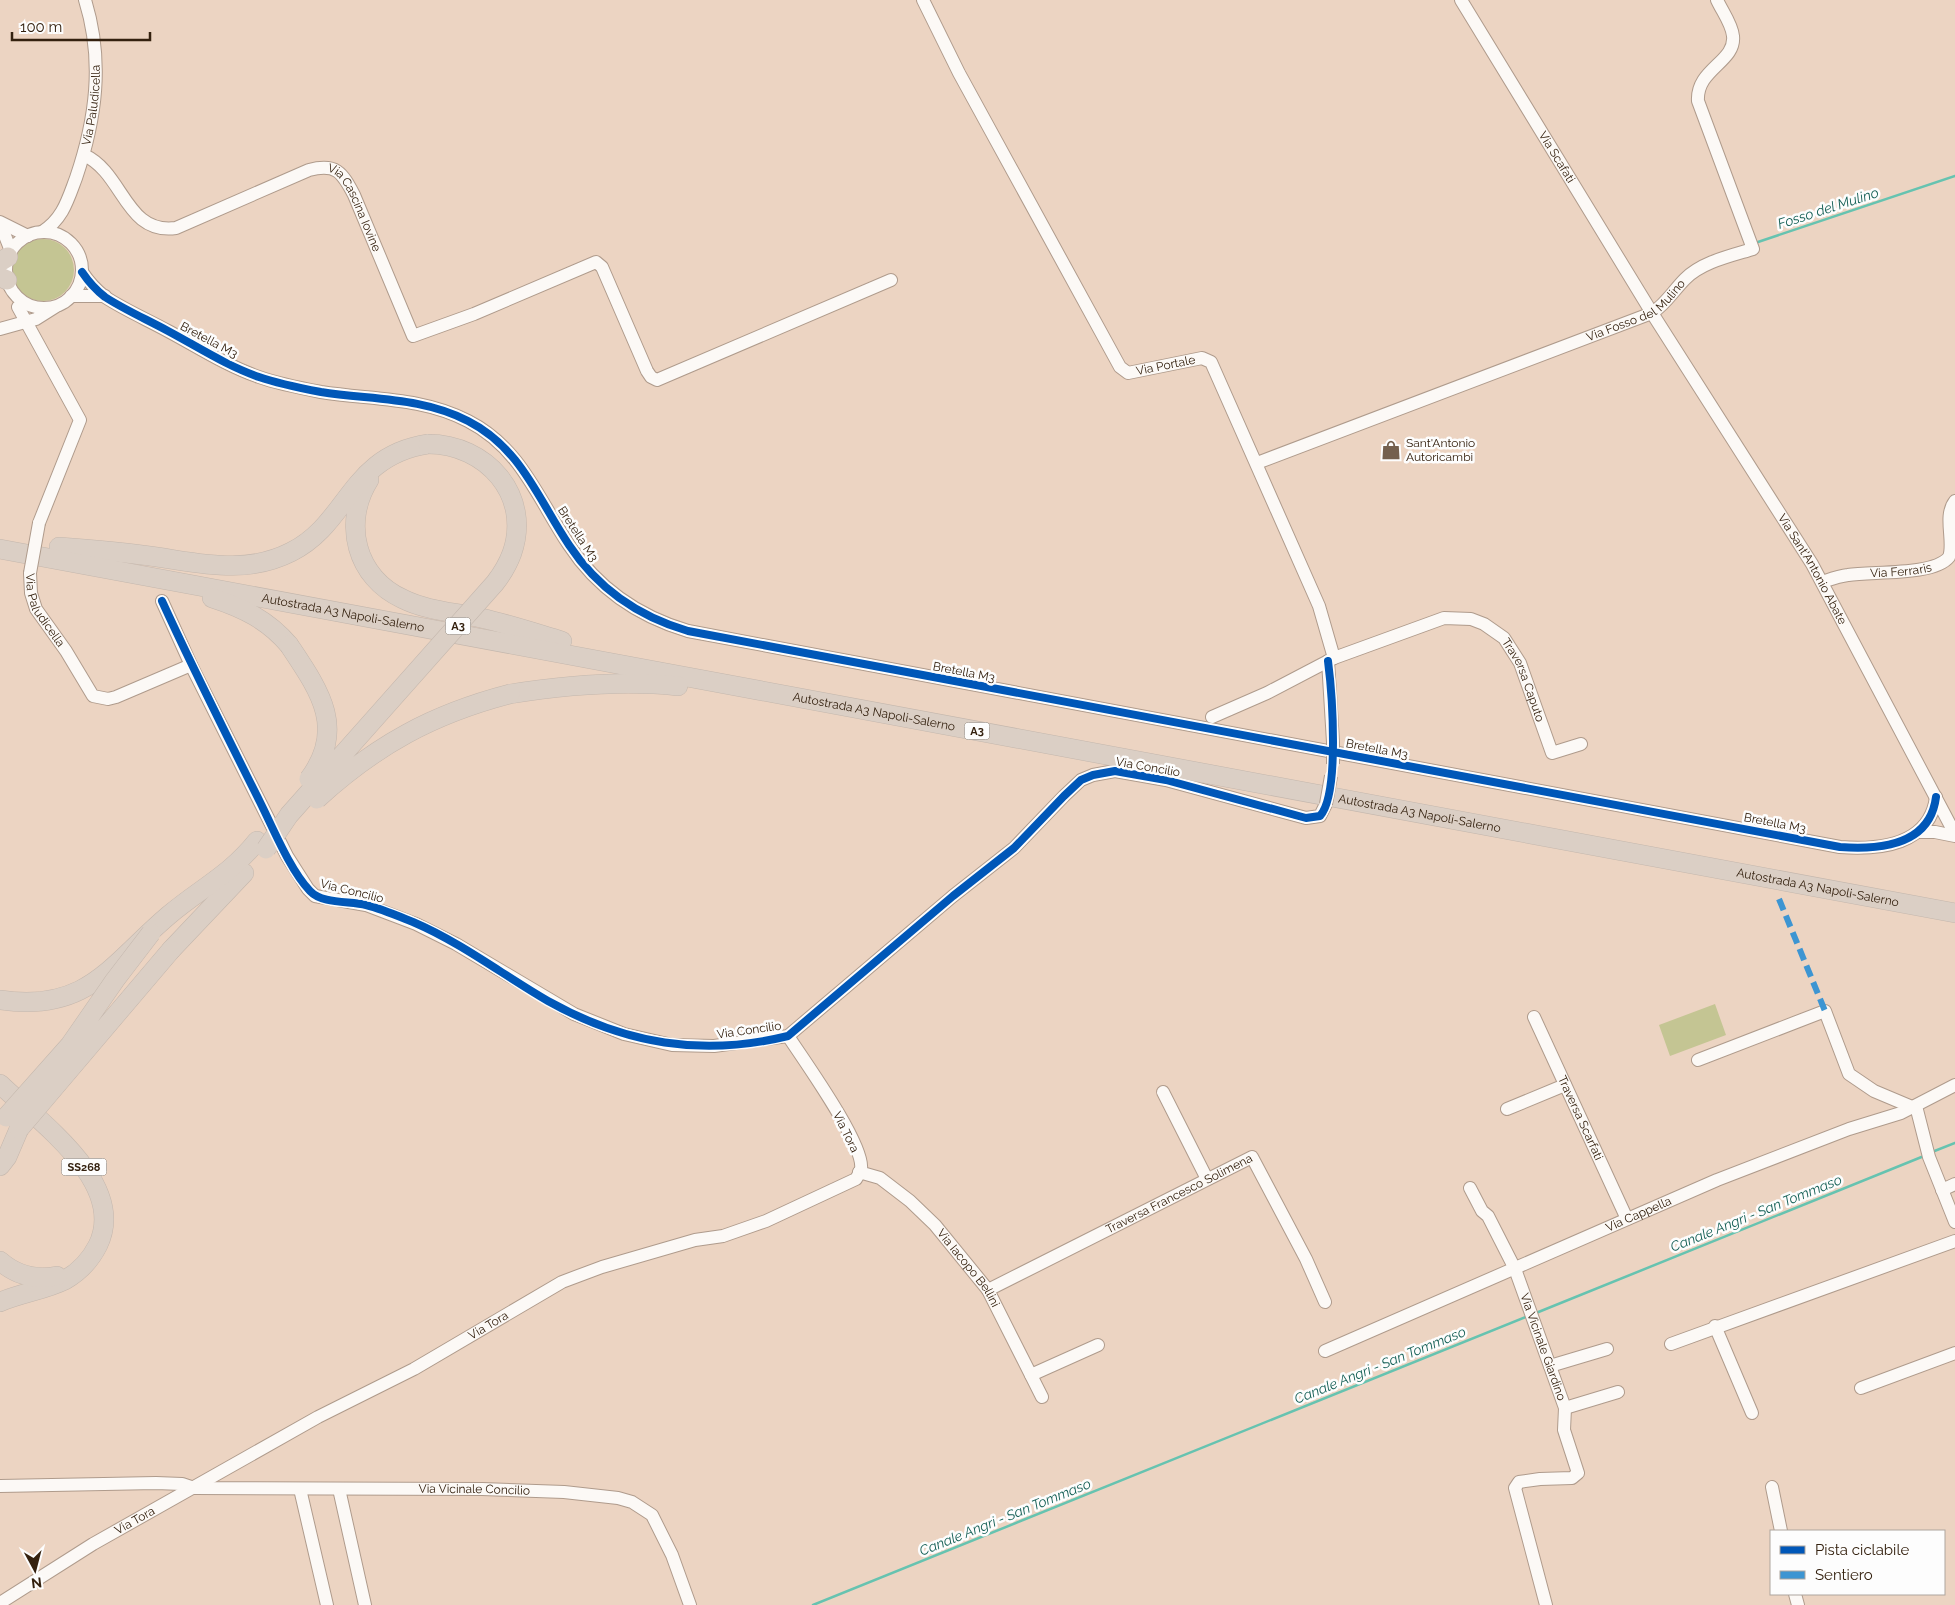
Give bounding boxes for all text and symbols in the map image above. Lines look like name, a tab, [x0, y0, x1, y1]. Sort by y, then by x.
scale bar	[12, 10, 150, 42]
text: 100 m	[20, 18, 62, 36]
street label: Via Paludicella	[79, 65, 103, 147]
street label: Via Scafati	[1536, 129, 1578, 185]
street label: Via Cascina Iovine	[326, 161, 384, 254]
water label: Fosso del Mulino	[1776, 184, 1880, 232]
street label: Via Fosso del Mulino	[1584, 276, 1688, 344]
street label: Bretella M3	[178, 319, 240, 361]
street label: Via Portale	[1135, 353, 1196, 378]
place label: Sant'Antonio Autoricambi	[1406, 436, 1475, 464]
shop icon: Sant'Antonio Autoricambi	[1380, 439, 1402, 461]
street label: Bretella M3	[555, 504, 601, 564]
street label: Via Sant'Antonio Abate	[1775, 511, 1850, 627]
street label: Via Ferraris	[1870, 560, 1933, 580]
street label: Via Paludicella	[23, 573, 68, 650]
street label: Autostrada A3 Napoli-Salerno	[261, 591, 425, 635]
road number: A3	[446, 618, 470, 634]
street label: Traversa Caputo	[1499, 636, 1547, 724]
street label: Bretella M3	[932, 659, 996, 685]
street label: Autostrada A3 Napoli-Salerno	[792, 690, 956, 734]
road number: A3	[964, 722, 990, 739]
street label: Bretella M3	[1345, 736, 1409, 762]
street label: Via Concilio	[1115, 754, 1181, 780]
street label: Autostrada A3 Napoli-Salerno	[1337, 791, 1502, 835]
street label: Bretella M3	[1743, 810, 1807, 836]
street label: Autostrada A3 Napoli-Salerno	[1735, 865, 1900, 909]
street label: Via Concilio	[319, 876, 385, 906]
street label: Via Concilio	[716, 1019, 782, 1041]
street label: Traversa Scarfati	[1555, 1073, 1606, 1162]
street label: Via Tora	[830, 1109, 862, 1155]
street label: Traversa Francesco Solimena	[1104, 1151, 1255, 1236]
road number: SS268	[62, 1158, 106, 1176]
water label: Canale Angri - San Tommaso	[1668, 1171, 1844, 1255]
street label: Via Cappella	[1604, 1194, 1673, 1235]
street label: Via Iacopo Bellini	[934, 1226, 1003, 1310]
street label: Via Vicinale Giardino	[1517, 1291, 1569, 1402]
street label: Via Tora	[466, 1308, 511, 1342]
water label: Canale Angri - San Tommaso	[1292, 1323, 1468, 1407]
water label: Canale Angri - San Tommaso	[917, 1475, 1093, 1559]
street label: Via Vicinale Concilio	[419, 1482, 530, 1498]
street label: Via Tora	[112, 1504, 157, 1537]
legend	[1770, 1530, 1945, 1595]
text: Pista ciclabile	[1815, 1541, 1909, 1559]
north arrow	[10, 1545, 60, 1595]
text: Sentiero	[1815, 1566, 1873, 1584]
text: N	[30, 1574, 43, 1591]

